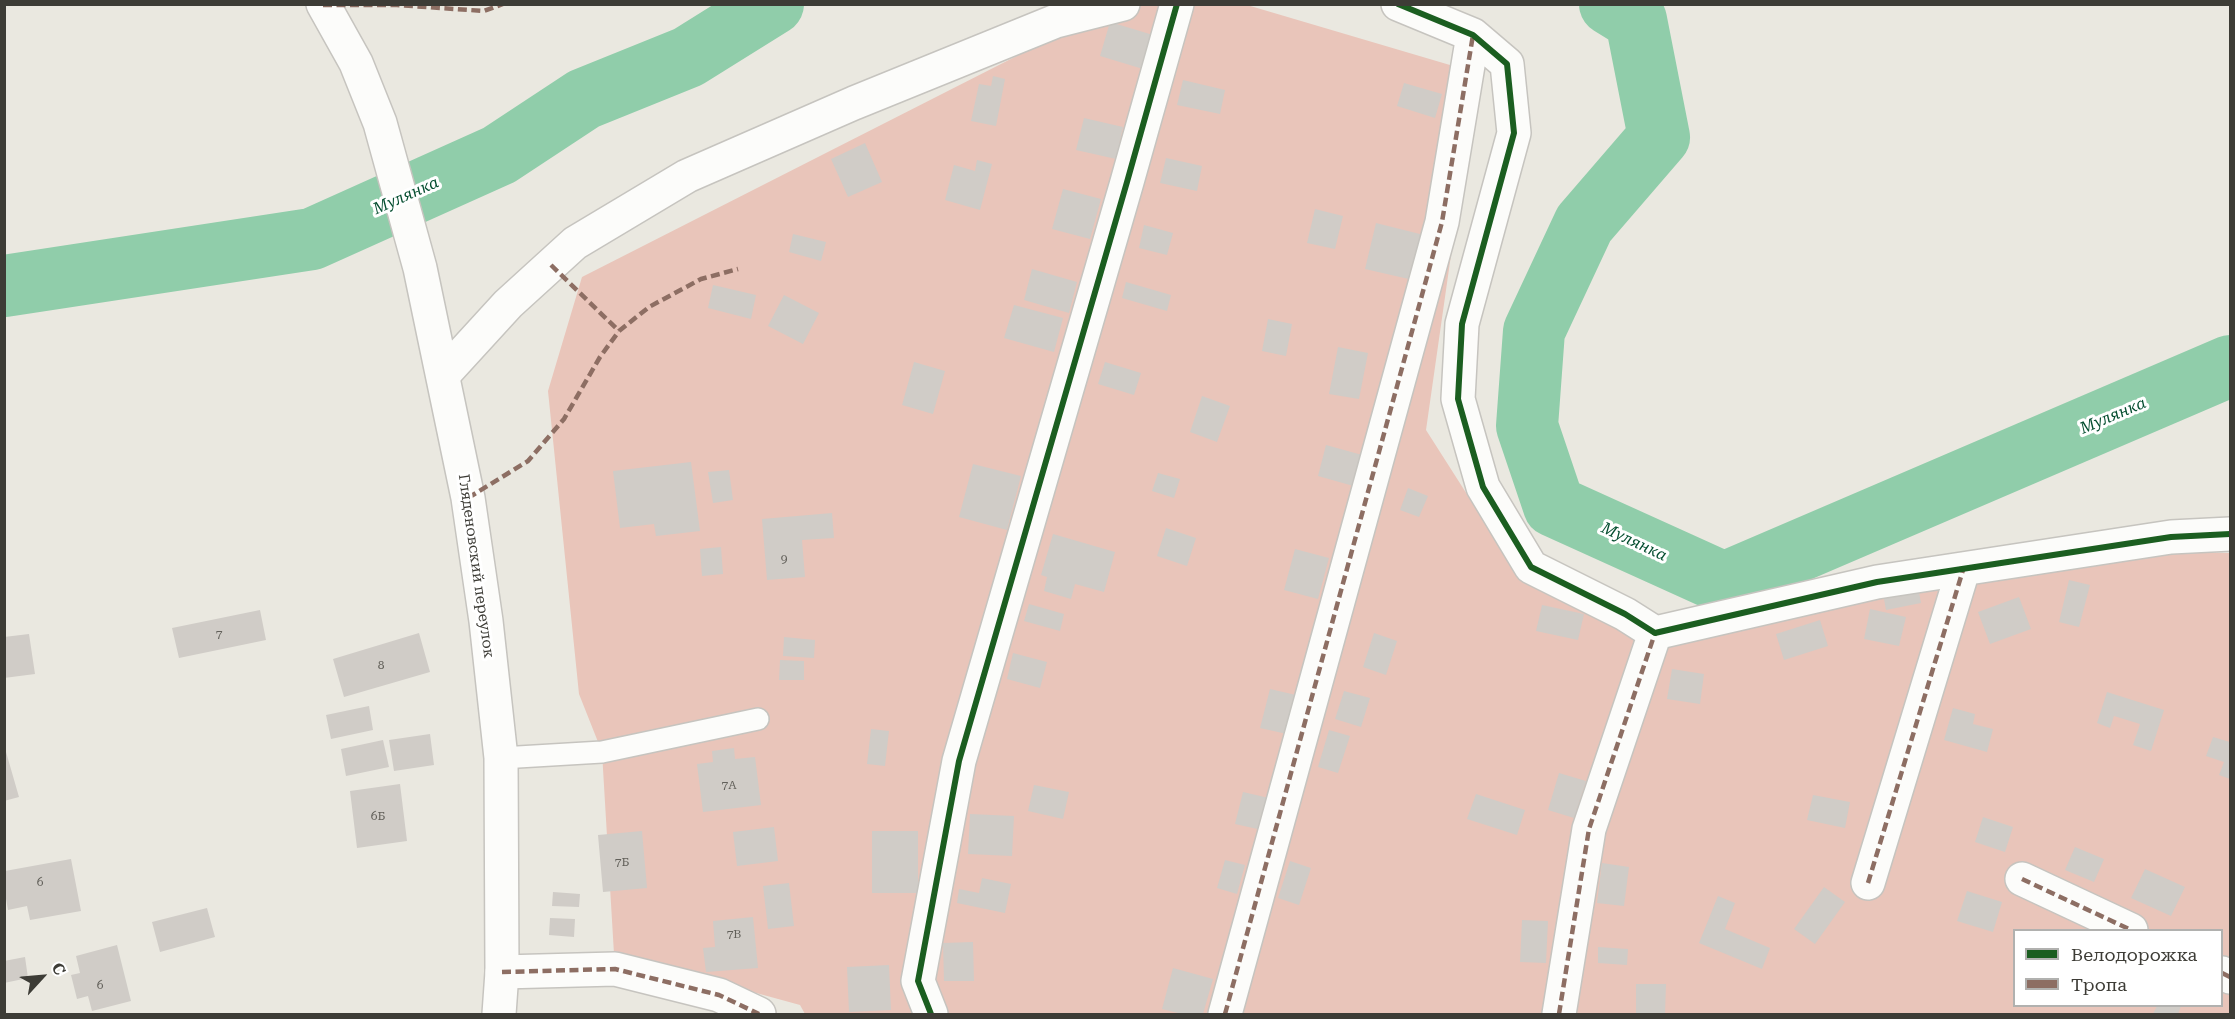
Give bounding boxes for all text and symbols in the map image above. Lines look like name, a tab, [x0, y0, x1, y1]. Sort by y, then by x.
water label: Мулянка	[370, 173, 442, 219]
water label: Мулянка	[2077, 394, 2149, 438]
street label: Гляденовский переулок	[454, 473, 498, 659]
water label: Мулянка	[1598, 519, 1670, 565]
house number: 9	[781, 552, 787, 566]
house number: 7	[216, 627, 222, 641]
house number: 8	[378, 658, 384, 672]
house number: 7А	[721, 778, 737, 792]
house number: 6Б	[371, 809, 385, 823]
house number: 7Б	[615, 855, 629, 869]
house number: 6	[37, 875, 43, 889]
house number: 7В	[727, 927, 741, 941]
legend	[2013, 929, 2223, 1007]
text: Велодорожка	[2071, 944, 2197, 965]
north arrow	[12, 947, 72, 1007]
text: С	[48, 960, 70, 978]
text: Тропа	[2071, 974, 2127, 995]
house number: 6	[97, 978, 103, 992]

